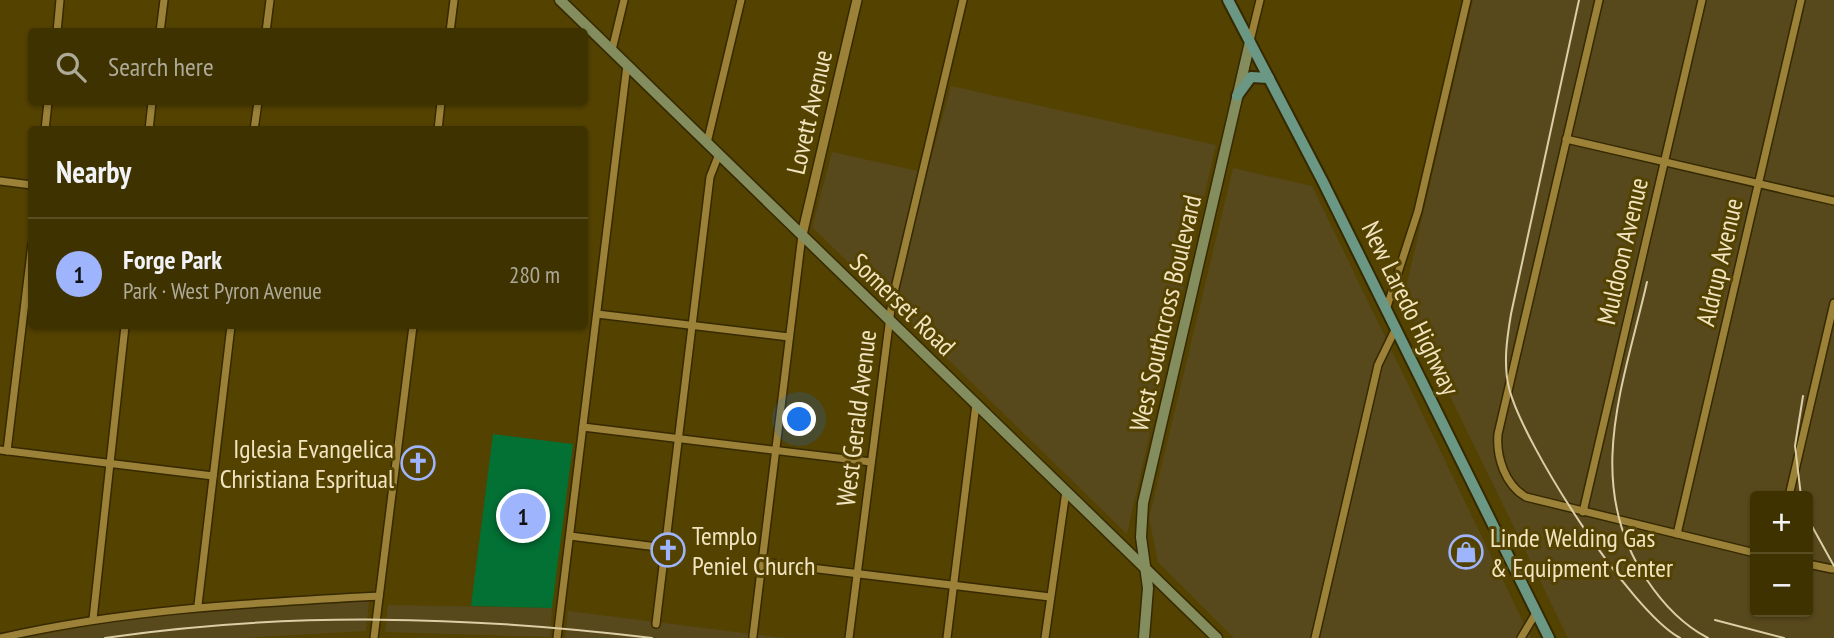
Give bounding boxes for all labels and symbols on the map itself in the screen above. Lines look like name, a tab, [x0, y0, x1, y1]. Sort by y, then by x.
street label: Lovett Avenue	[779, 47, 839, 177]
street label: Muldoon Avenue	[1589, 174, 1655, 328]
street label: West Southcross Boulevard	[1122, 192, 1208, 434]
street label: Aldrup Avenue	[1688, 195, 1750, 329]
street label: New Laredo Highway	[1355, 216, 1467, 401]
street label: Somerset Road	[843, 246, 963, 362]
street label: West Gerald Avenue	[829, 328, 883, 508]
your location	[782, 402, 816, 436]
place label: Iglesia Evangelica Christiana Espritual	[220, 432, 394, 495]
church icon: Iglesia Evangelica Christiana Espritual	[399, 444, 437, 482]
pin: 1	[500, 490, 546, 542]
place label: Templo Peniel Church	[692, 519, 816, 582]
place label: Linde Welding Gas & Equipment Center	[1490, 521, 1673, 584]
church icon: Templo Peniel Church	[649, 531, 687, 569]
shop icon: Linde Welding Gas & Equipment Center	[1447, 533, 1485, 571]

